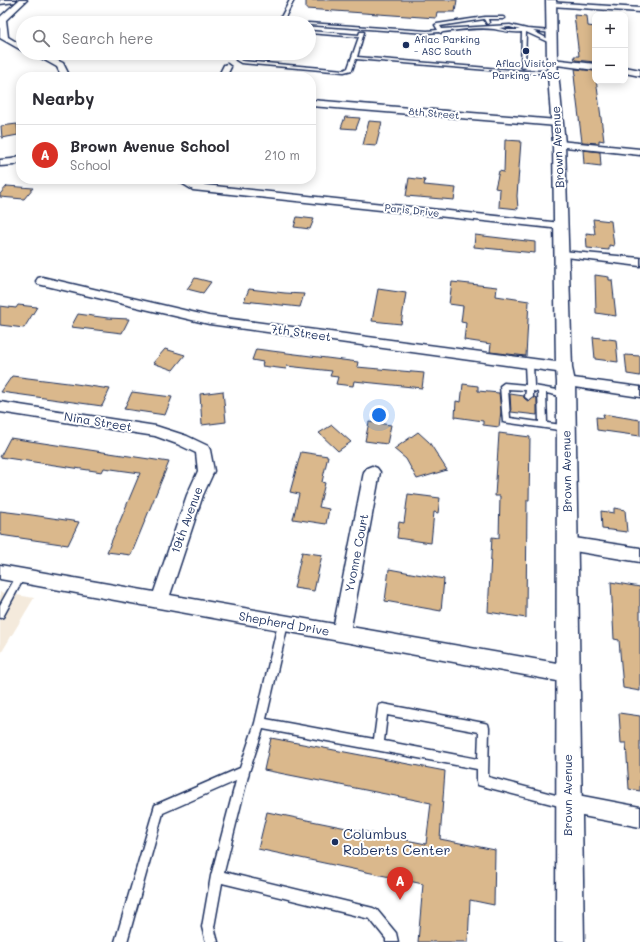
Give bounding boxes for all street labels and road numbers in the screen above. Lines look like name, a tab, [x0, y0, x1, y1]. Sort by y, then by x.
street label: 8th Street	[408, 104, 460, 122]
street label: Brown Avenue	[547, 106, 567, 188]
street label: Paris Drive	[384, 200, 440, 220]
street label: 7th Street	[270, 320, 332, 344]
street label: Nina Street	[63, 408, 133, 434]
street label: Brown Avenue	[557, 430, 575, 512]
street label: 19th Avenue	[167, 484, 206, 555]
street label: Yvonne Court	[341, 512, 371, 593]
street label: Shepherd Drive	[238, 607, 331, 639]
street label: Brown Avenue	[559, 754, 575, 836]

